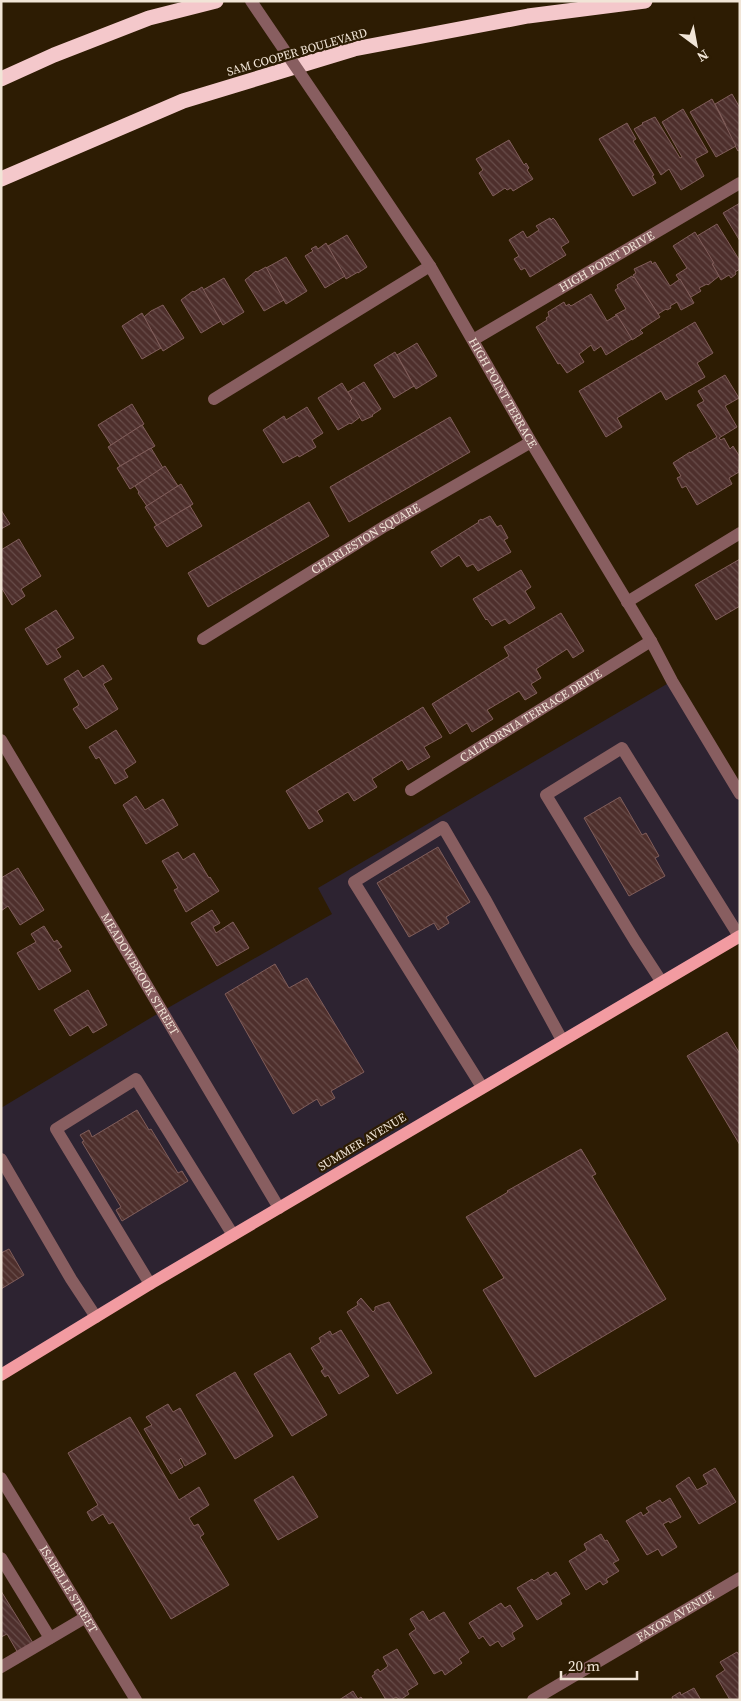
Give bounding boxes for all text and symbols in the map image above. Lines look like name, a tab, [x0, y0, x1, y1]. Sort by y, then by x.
north arrow	[671, 20, 721, 70]
street label: SAM COOPER BOULEVARD	[225, 24, 369, 80]
text: N	[693, 45, 713, 67]
street label: HIGH POINT DRIVE	[556, 227, 657, 296]
street label: HIGH POINT TERRACE	[465, 335, 541, 451]
street label: CHARLESTON SQUARE	[308, 499, 423, 578]
street label: CALIFORNIA TERRACE DRIVE	[457, 665, 605, 766]
street label: MEADOWBROOK STREET	[97, 910, 183, 1039]
street label: SUMMER AVENUE	[315, 1109, 409, 1175]
street label: ISABELLE STREET	[36, 1542, 102, 1636]
street label: FAXON AVENUE	[633, 1587, 717, 1645]
scale bar	[561, 1648, 637, 1680]
text: 20 m	[568, 1655, 600, 1676]

